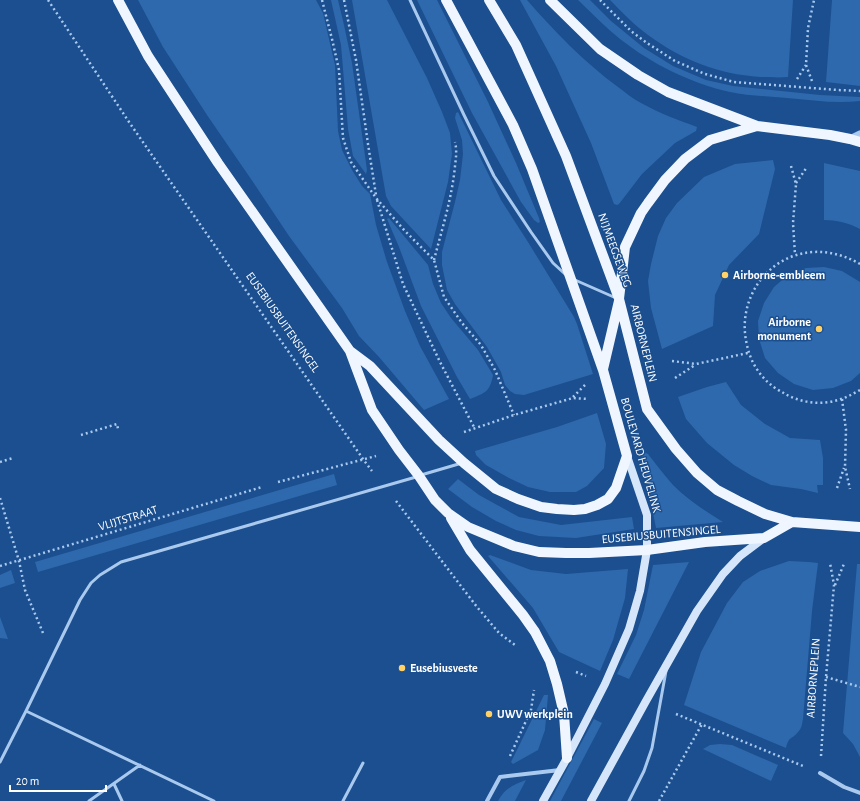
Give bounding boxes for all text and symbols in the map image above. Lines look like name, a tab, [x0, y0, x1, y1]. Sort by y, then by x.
street label: NIJMEEGSEWEG	[596, 211, 634, 289]
place label: Airborne-embleem	[733, 269, 825, 281]
street label: EUSEBIUSBUITENSINGEL	[244, 270, 322, 374]
marker: Airborne-embleem	[720, 270, 730, 280]
street label: AIRBORNEPLEIN	[629, 303, 659, 383]
place label: Airborne monument	[757, 316, 811, 342]
marker: Airborne monument	[814, 324, 824, 334]
street label: BOULEVARD HEUVELINK	[619, 396, 663, 514]
street label: VLIJTSTRAAT	[97, 503, 159, 533]
street label: EUSEBIUSBUITENSINGEL	[601, 523, 721, 545]
street label: AIRBORNEPLEIN	[804, 638, 822, 718]
place label: Eusebiusveste	[410, 662, 478, 674]
marker: Eusebiusveste	[397, 663, 407, 673]
place label: UWV werkplein	[497, 708, 573, 720]
marker: UWV werkplein	[484, 709, 494, 719]
scale bar	[10, 767, 106, 793]
text: 20 m	[16, 775, 39, 787]

